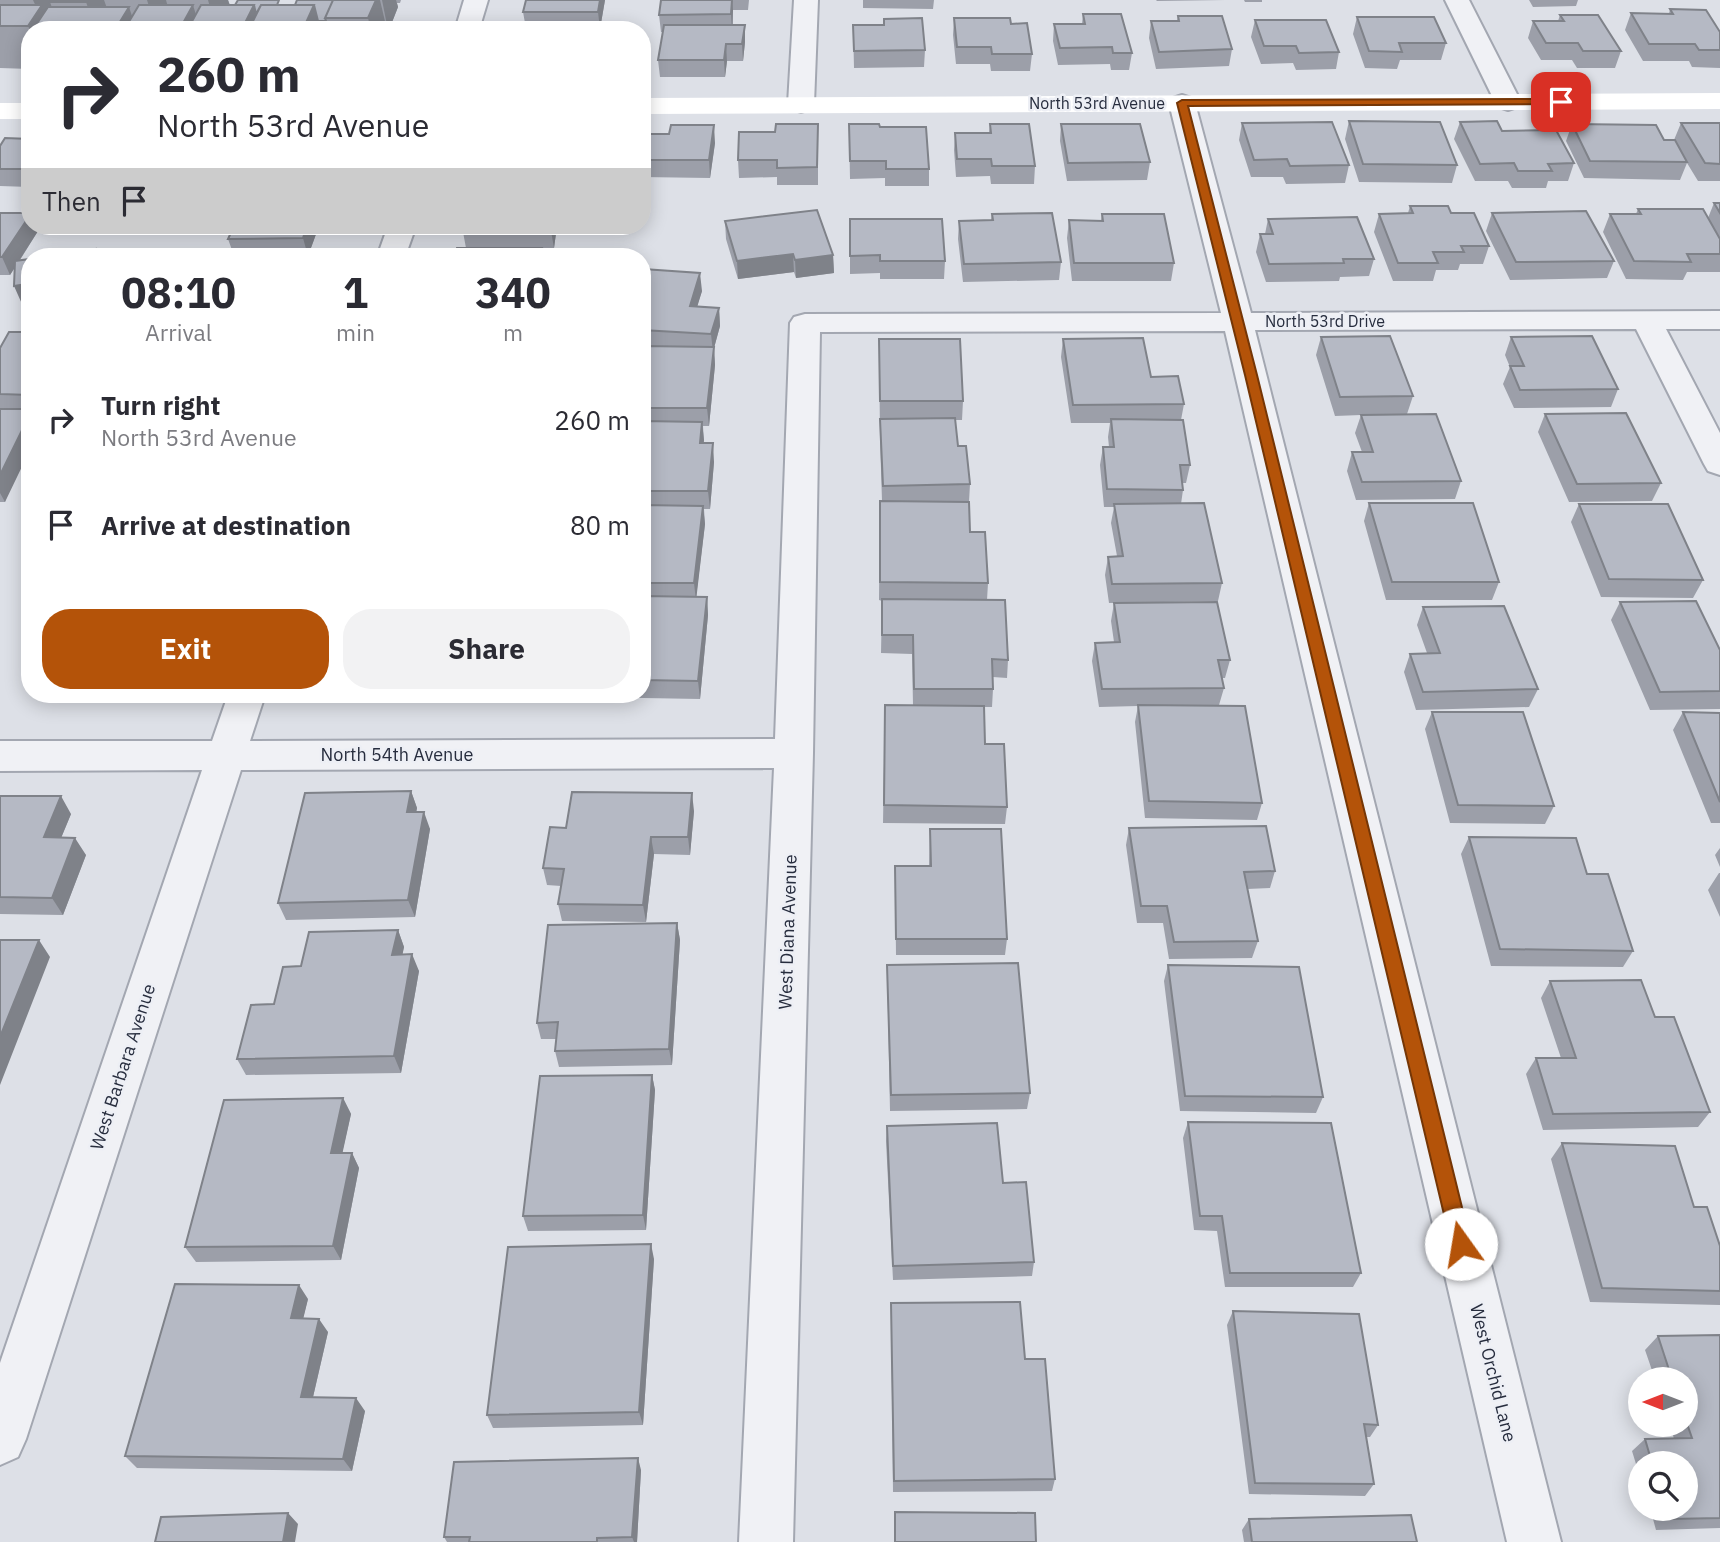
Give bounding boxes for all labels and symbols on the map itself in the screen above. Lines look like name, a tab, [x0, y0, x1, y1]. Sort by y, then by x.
pin	[1531, 72, 1591, 132]
street label: North 53rd Avenue	[1029, 93, 1165, 113]
street label: North 53rd Drive	[1265, 311, 1385, 331]
street label: North 54th Avenue	[321, 743, 474, 766]
street label: West Diana Avenue	[773, 854, 802, 1010]
street label: West Barbara Avenue	[85, 981, 160, 1153]
position arrow	[1424, 1207, 1498, 1281]
street label: West Orchid Lane	[1465, 1302, 1522, 1444]
north arrow	[1628, 1367, 1698, 1437]

